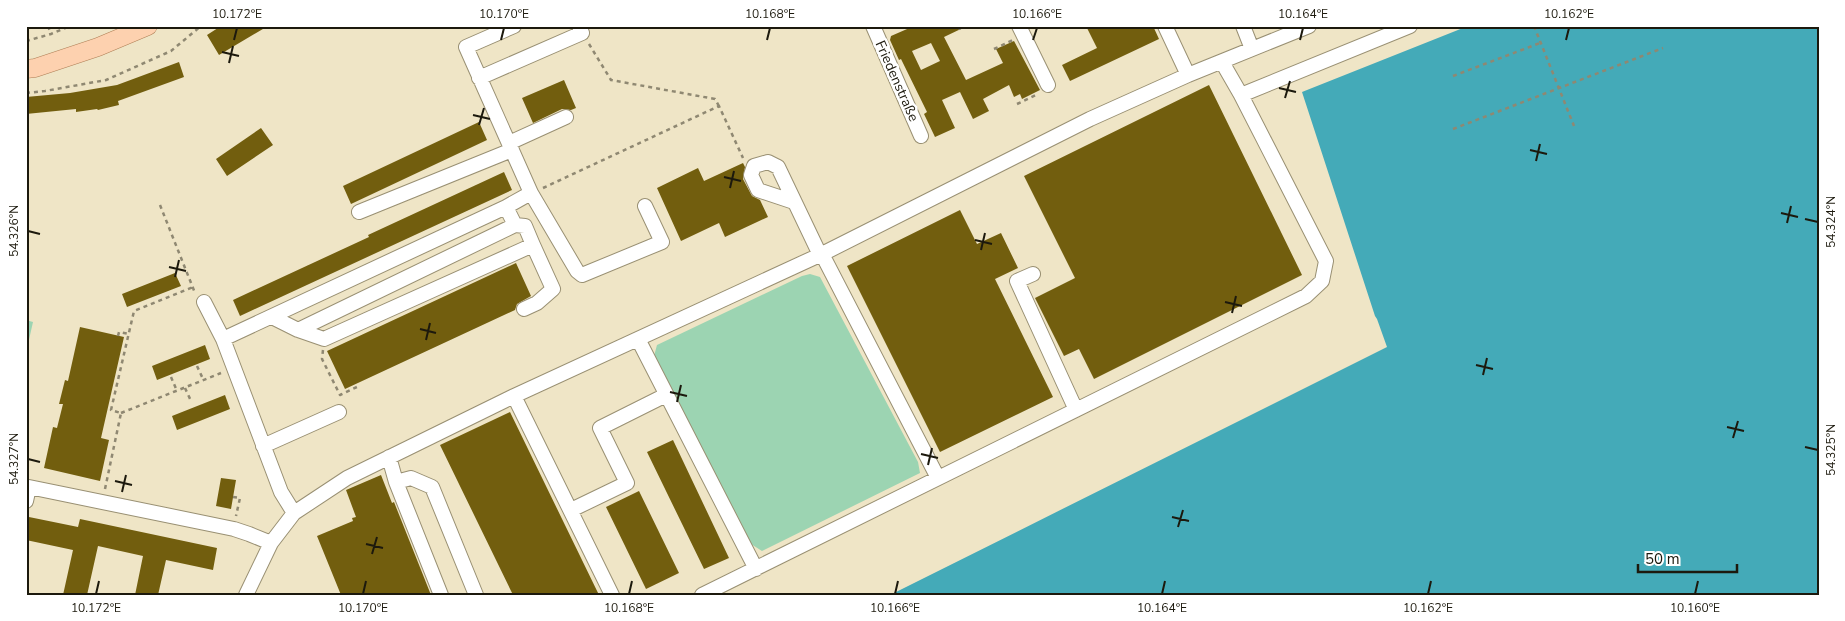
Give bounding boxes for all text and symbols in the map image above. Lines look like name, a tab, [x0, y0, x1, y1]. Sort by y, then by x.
text: 10.172°E	[212, 6, 262, 22]
text: 10.170°E	[479, 6, 529, 22]
text: 10.168°E	[745, 6, 795, 22]
text: 10.166°E	[1012, 6, 1062, 22]
text: 10.164°E	[1278, 6, 1328, 22]
text: 10.162°E	[1544, 6, 1594, 22]
street label: Friedenstraße	[871, 37, 923, 125]
text: 54.324°N	[1823, 196, 1839, 248]
text: 54.326°N	[6, 205, 22, 257]
text: 54.325°N	[1823, 424, 1839, 476]
text: 54.327°N	[6, 433, 22, 485]
scale bar	[1638, 541, 1736, 573]
text: 50 m	[1645, 549, 1680, 569]
text: 10.172°E	[71, 600, 121, 616]
text: 10.170°E	[338, 600, 388, 616]
text: 10.168°E	[604, 600, 654, 616]
text: 10.166°E	[870, 600, 920, 616]
text: 10.164°E	[1137, 600, 1187, 616]
text: 10.162°E	[1403, 600, 1453, 616]
text: 10.160°E	[1670, 600, 1720, 616]

